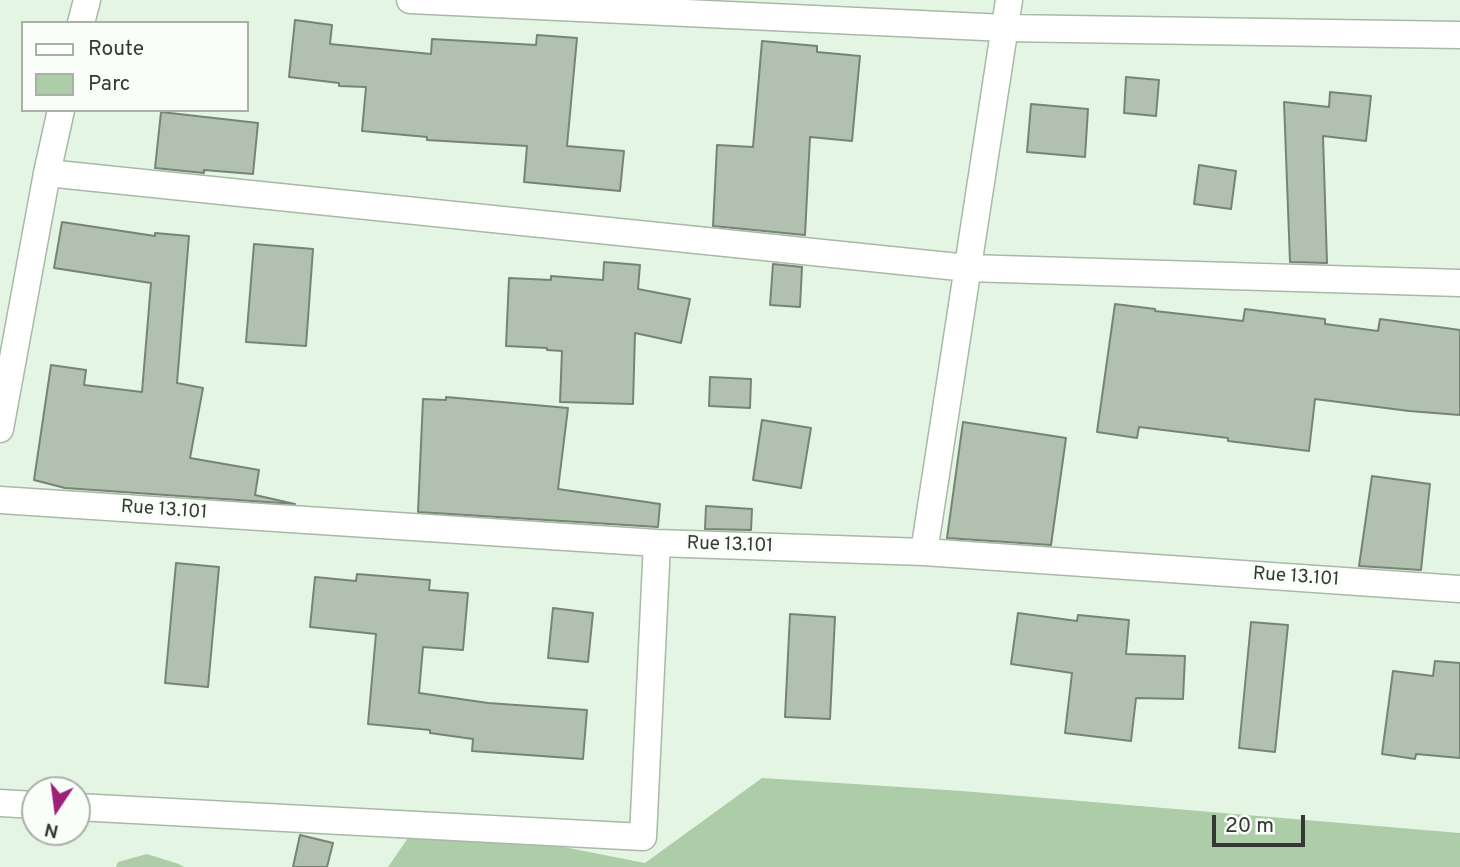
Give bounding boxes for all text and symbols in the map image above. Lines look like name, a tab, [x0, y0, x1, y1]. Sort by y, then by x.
legend	[21, 21, 248, 112]
text: Route	[88, 36, 144, 63]
text: Parc	[88, 71, 130, 98]
street label: Rue 13.101	[120, 497, 208, 525]
street label: Rue 13.101	[686, 533, 774, 559]
street label: Rue 13.101	[1252, 564, 1340, 592]
north arrow	[21, 776, 91, 846]
scale bar	[1215, 800, 1308, 844]
text: 20 m	[1225, 813, 1274, 840]
text: N	[42, 816, 61, 843]

